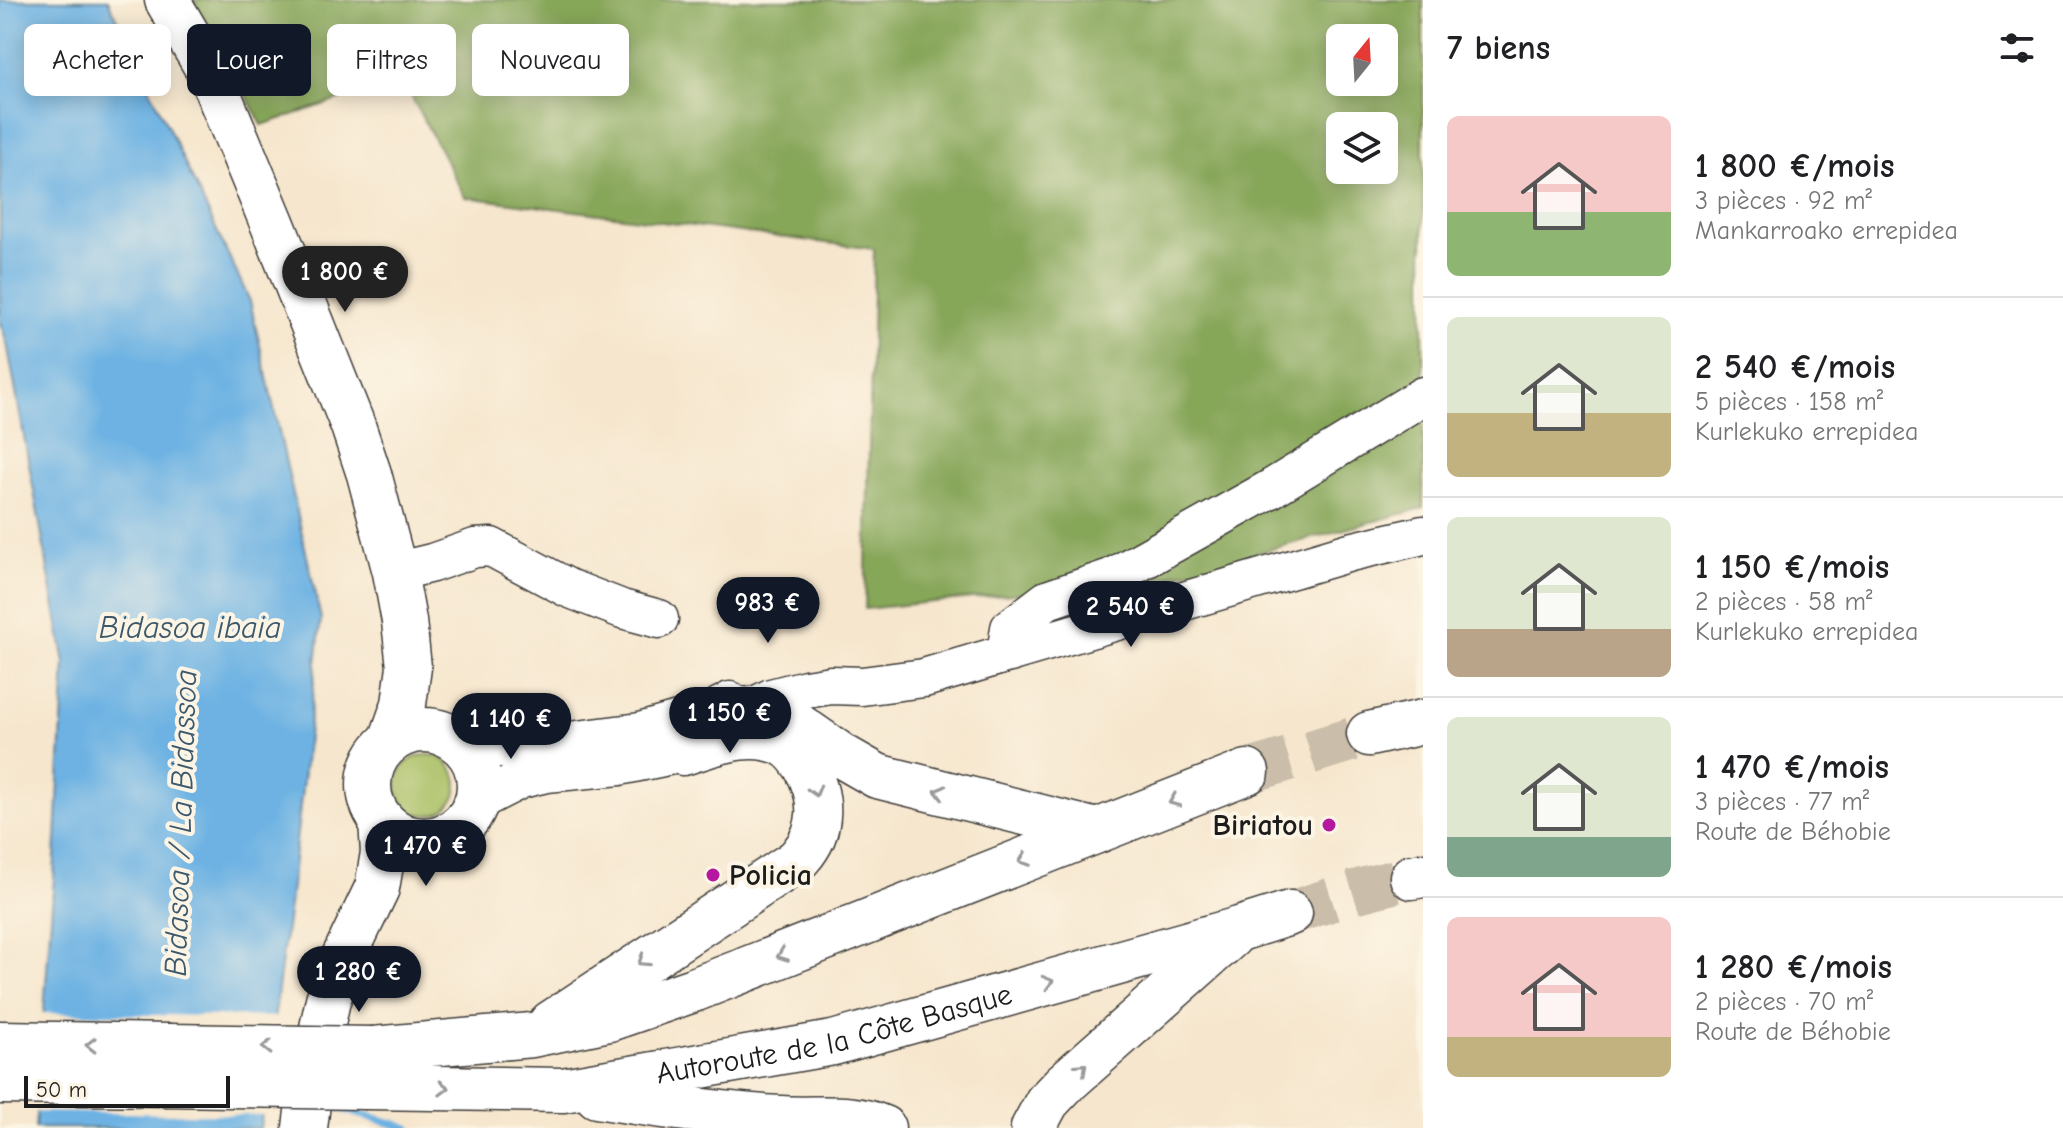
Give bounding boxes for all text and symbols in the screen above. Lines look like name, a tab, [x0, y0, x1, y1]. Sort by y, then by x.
chip: Acheter	[24, 24, 171, 96]
chip: Louer	[187, 24, 311, 96]
chip: Filtres	[327, 24, 456, 96]
chip: Nouveau	[472, 24, 629, 96]
north arrow	[1326, 24, 1398, 96]
map controls	[1326, 24, 1398, 184]
icon: filters	[1995, 26, 2039, 70]
text: 7 biens	[1447, 28, 1550, 68]
button: layers	[1326, 112, 1398, 184]
text: 1 800 €/mois	[1695, 146, 1895, 186]
icon: home	[1511, 148, 1607, 244]
text: 3 pièces · 92 m²	[1695, 186, 1872, 216]
text: Mankarroako errepidea	[1695, 216, 1958, 246]
pin: 1 800 €	[271, 246, 419, 314]
text: 1 800 €	[300, 257, 390, 287]
text: 2 540 €/mois	[1695, 347, 1895, 387]
icon: home	[1511, 349, 1607, 445]
text: 5 pièces · 158 m²	[1695, 387, 1883, 417]
text: Kurlekuko errepidea	[1695, 417, 1918, 447]
text: 1 150 €/mois	[1695, 547, 1889, 587]
icon: home	[1511, 549, 1607, 645]
pin: 983 €	[712, 577, 824, 645]
pin: 2 540 €	[1057, 581, 1205, 649]
text: 2 pièces · 58 m²	[1695, 587, 1872, 617]
text: 983 €	[735, 588, 801, 618]
text: 2 540 €	[1086, 592, 1176, 622]
water label: Bidasoa ibaia	[99, 609, 281, 646]
text: Kurlekuko errepidea	[1695, 617, 1918, 647]
water label: Bidasoa / La Bidassoa	[157, 669, 204, 977]
pin: 1 150 €	[656, 687, 804, 755]
pin: 1 140 €	[437, 693, 585, 761]
text: 1 150 €	[687, 698, 773, 728]
text: 1 140 €	[469, 704, 553, 734]
text: 1 470 €/mois	[1695, 747, 1889, 787]
icon: home	[1511, 749, 1607, 845]
one-way arrow	[806, 783, 822, 797]
one-way arrow	[933, 784, 947, 801]
text: 3 pièces · 77 m²	[1695, 787, 1869, 817]
one-way arrow	[1168, 791, 1182, 808]
place label: Biriatou	[1213, 808, 1313, 843]
marker: Biriatou	[1320, 816, 1338, 834]
text: Route de Béhobie	[1695, 817, 1891, 847]
pin: 1 470 €	[352, 820, 500, 888]
text: 1 470 €	[383, 831, 469, 861]
one-way arrow	[1018, 850, 1032, 866]
place label: Policia	[729, 858, 812, 893]
marker: Policia	[704, 866, 722, 884]
one-way arrow	[776, 945, 790, 962]
pin: 1 280 €	[285, 946, 433, 1014]
text: 1 280 €/mois	[1695, 947, 1892, 987]
icon: home	[1511, 949, 1607, 1045]
one-way arrow	[638, 952, 652, 967]
text: 1 280 €	[315, 957, 403, 987]
one-way arrow	[1041, 975, 1055, 991]
street label: Autoroute de la Côte Basque	[654, 977, 1016, 1091]
text: 2 pièces · 70 m²	[1695, 987, 1873, 1017]
text: Route de Béhobie	[1695, 1017, 1891, 1047]
one-way arrow	[84, 1036, 97, 1053]
one-way arrow	[260, 1039, 273, 1056]
one-way arrow	[1072, 1064, 1087, 1078]
scale bar	[24, 1072, 230, 1108]
text: 50 m	[36, 1077, 87, 1103]
one-way arrow	[438, 1079, 451, 1097]

